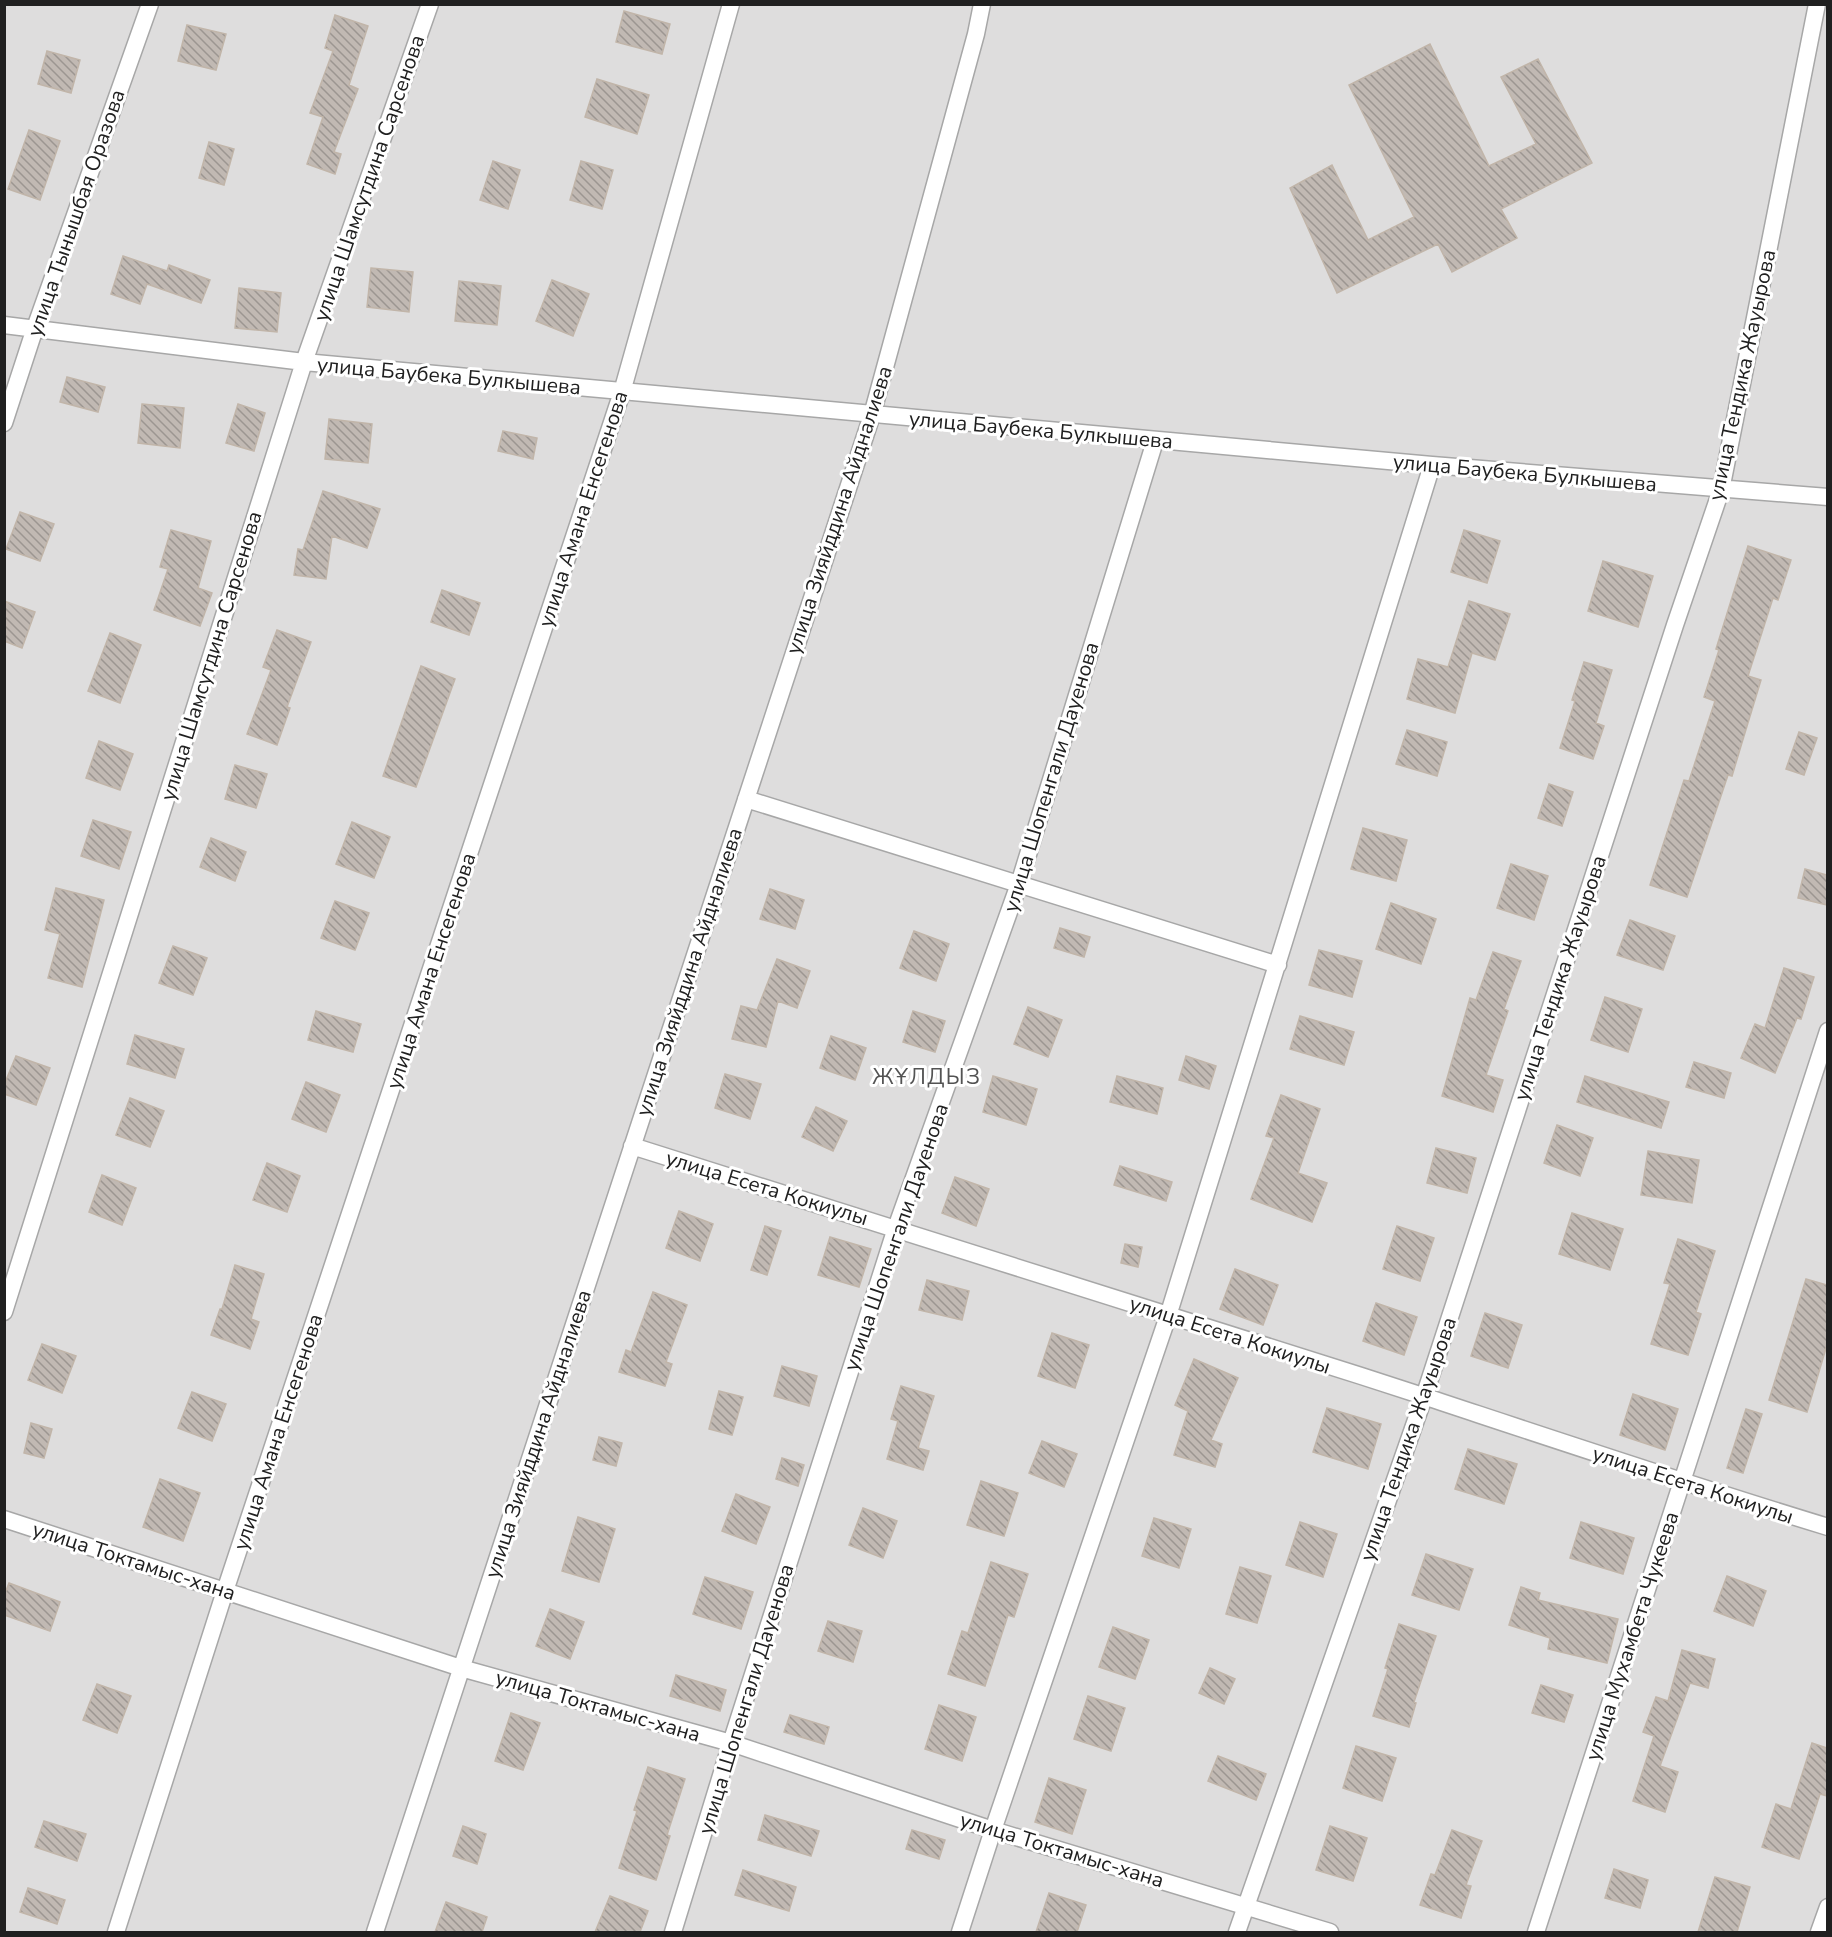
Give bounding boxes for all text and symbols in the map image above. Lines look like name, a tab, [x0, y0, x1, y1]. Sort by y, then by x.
street label: улица Шамсутдина Сарсенова	[307, 31, 431, 325]
street label: улица Тынышбая Оразова	[20, 86, 132, 340]
street label: улица Тендика Жауырова	[1702, 247, 1782, 503]
street label: улица Баубека Булкышева	[316, 351, 582, 401]
street label: улица Зияйддина Айдналиева	[779, 362, 899, 658]
street label: улица Амана Енсегенова	[532, 387, 634, 631]
street label: улица Баубека Булкышева	[908, 405, 1174, 455]
street label: улица Баубека Булкышева	[1392, 448, 1658, 498]
street label: улица Шамсутдина Сарсенова	[154, 508, 268, 804]
street label: улица Шопенгали Дауенова	[997, 639, 1105, 915]
street label: улица Зияйддина Айдналиева	[629, 824, 749, 1120]
street label: улица Амана Енсегенова	[380, 849, 482, 1093]
street label: улица Тендика Жауырова	[1507, 852, 1613, 1104]
district label: ЖҰЛДЫЗ	[872, 1062, 982, 1092]
street label: улица Шопенгали Дауенова	[837, 1100, 955, 1374]
street label: улица Есета Кокиулы	[663, 1144, 871, 1232]
street label: улица Зияйддина Айдналиева	[478, 1286, 598, 1582]
street label: улица Есета Кокиулы	[1126, 1289, 1334, 1381]
street label: улица Амана Енсегенова	[227, 1310, 329, 1554]
street label: улица Тендика Жауырова	[1353, 1313, 1463, 1565]
street label: улица Есета Кокиулы	[1589, 1439, 1797, 1531]
street label: улица Мухамбета Чукеева	[1578, 1508, 1686, 1764]
street label: улица Токтамыс-хана	[29, 1515, 239, 1607]
street label: улица Шопенгали Дауенова	[692, 1561, 800, 1837]
street label: улица Токтамыс-хана	[492, 1663, 704, 1749]
street label: улица Токтамыс-хана	[957, 1806, 1167, 1894]

